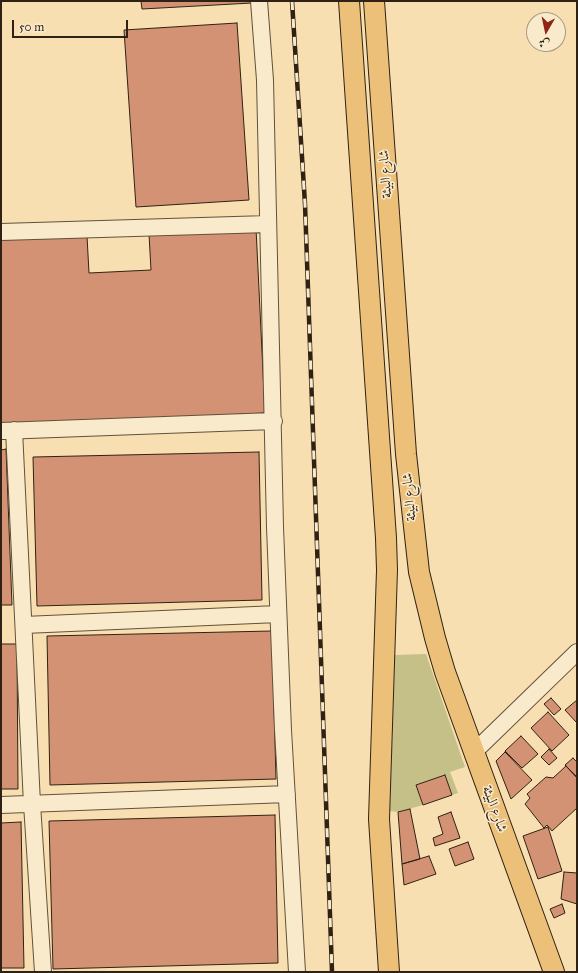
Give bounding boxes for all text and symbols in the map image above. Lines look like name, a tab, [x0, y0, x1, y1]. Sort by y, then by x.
scale bar	[14, 12, 130, 38]
north arrow	[526, 12, 566, 52]
text: 50 m	[19, 20, 44, 34]
text: ش	[538, 36, 551, 51]
street label: شارع البيئة	[376, 149, 396, 199]
street label: شارع البيئة	[400, 472, 420, 522]
street label: شارع البيئة	[478, 783, 510, 835]

